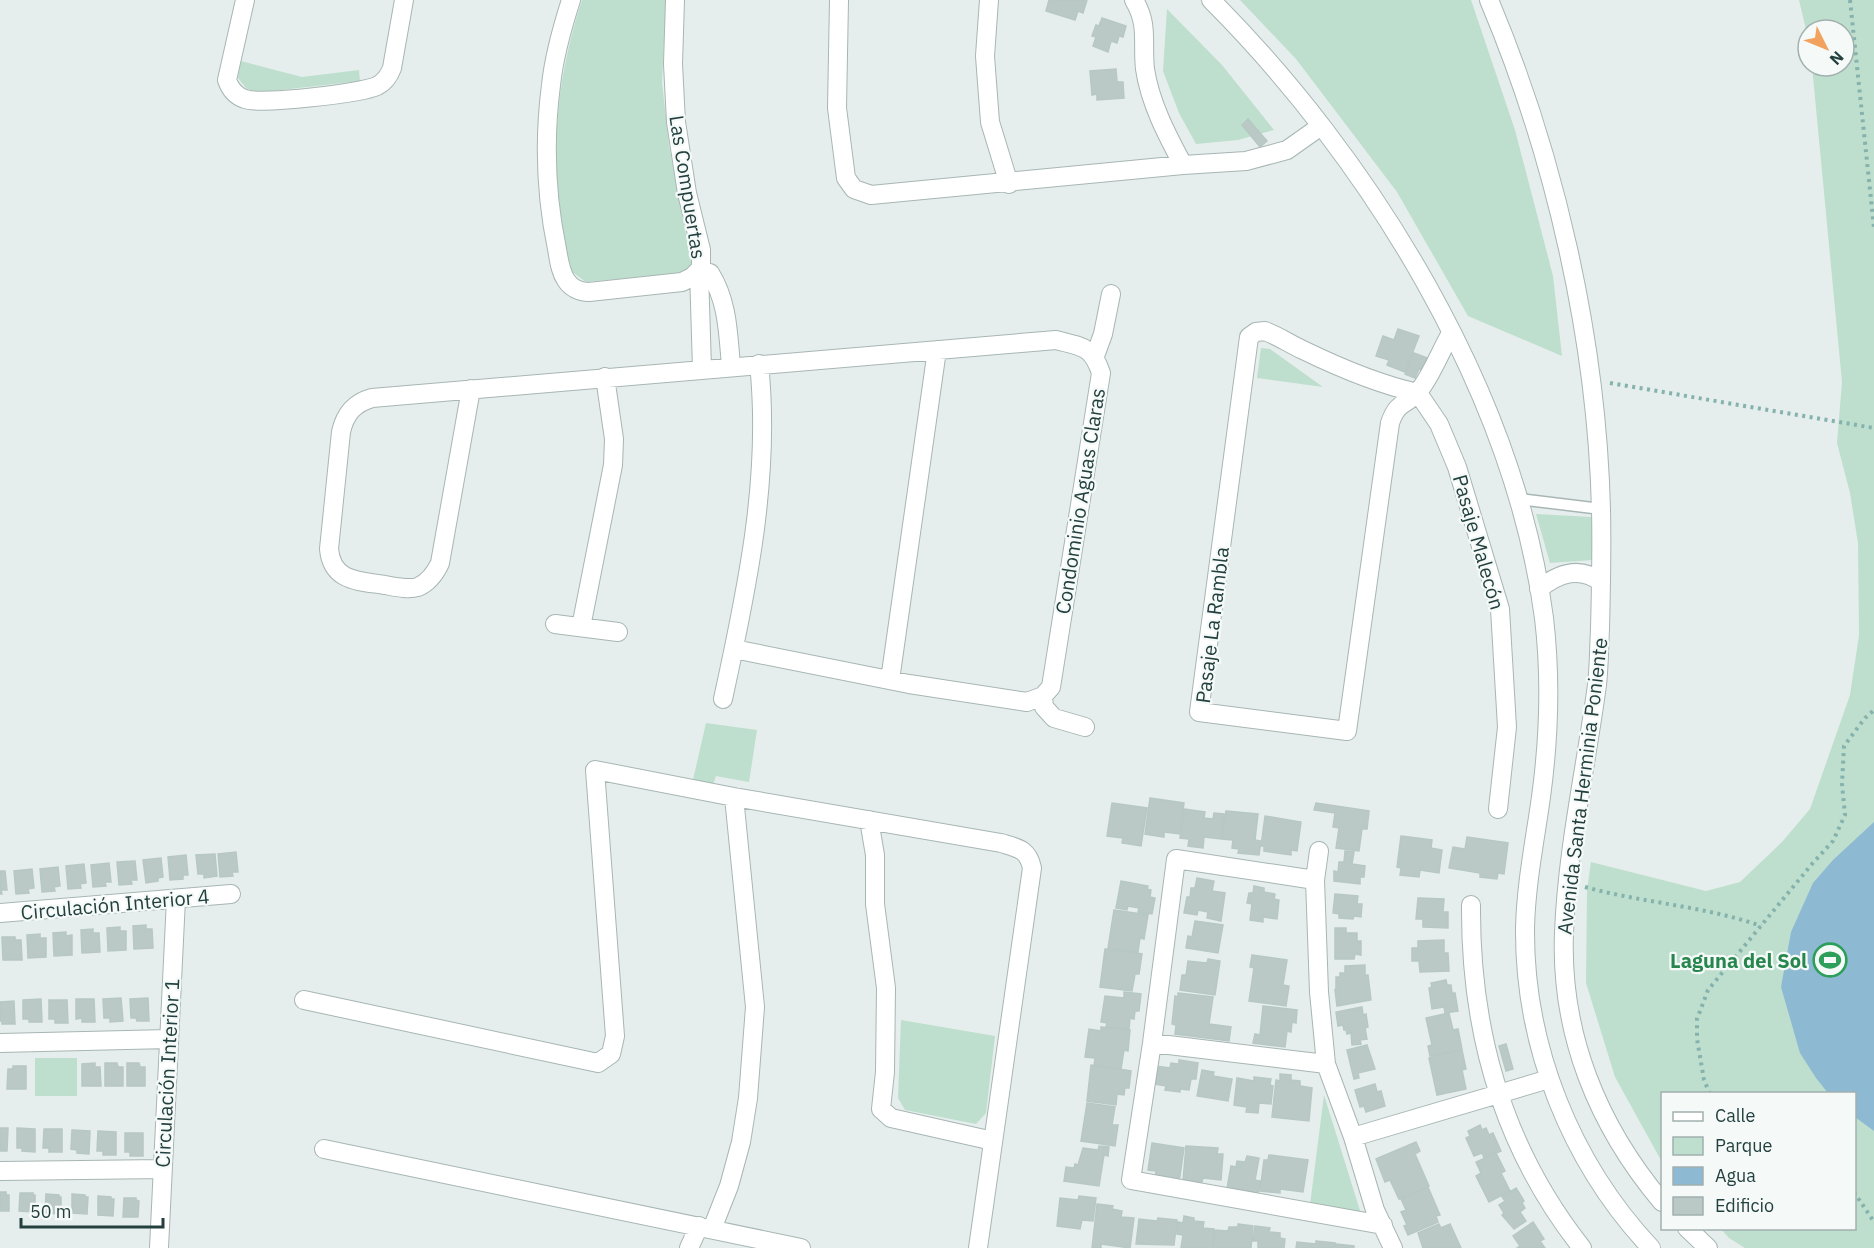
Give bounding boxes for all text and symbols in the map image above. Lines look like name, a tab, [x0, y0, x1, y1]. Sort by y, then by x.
north arrow	[1796, 18, 1856, 78]
text: N	[1826, 47, 1848, 69]
street label: Las Compuertas	[663, 113, 713, 261]
street label: Condominio Aguas Claras	[1049, 386, 1111, 616]
street label: Pasaje Malecón	[1447, 471, 1511, 613]
street label: Pasaje La Rambla	[1189, 545, 1235, 705]
street label: Avenida Santa Herminia Poniente	[1550, 636, 1614, 936]
street label: Circulación Interior 4	[19, 882, 211, 926]
sports icon: Laguna del Sol	[1812, 942, 1848, 978]
place label: Laguna del Sol	[1670, 947, 1807, 974]
street label: Circulación Interior 1	[149, 978, 185, 1168]
legend	[1661, 1092, 1856, 1230]
text: Calle	[1715, 1104, 1755, 1127]
text: Parque	[1715, 1134, 1773, 1157]
text: Agua	[1715, 1164, 1756, 1187]
scale bar	[21, 1191, 164, 1229]
text: Edificio	[1715, 1194, 1774, 1217]
text: 50 m	[30, 1200, 72, 1223]

